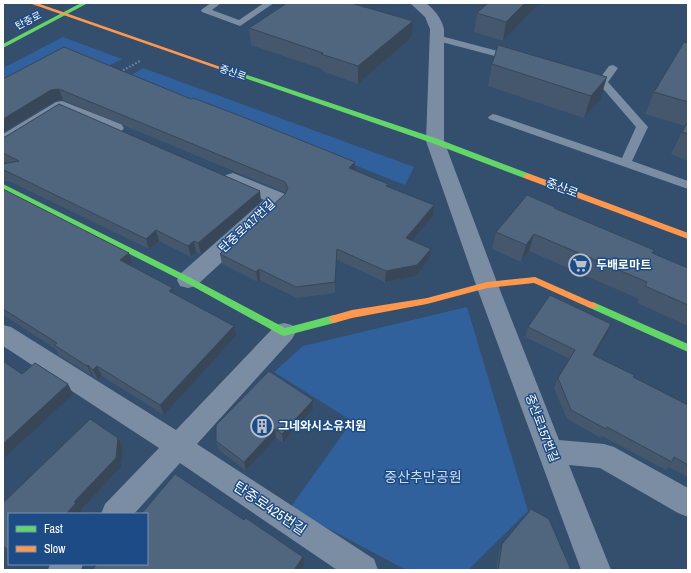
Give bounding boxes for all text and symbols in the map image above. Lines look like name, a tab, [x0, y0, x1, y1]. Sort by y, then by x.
street label: 탄중로	[13, 8, 43, 33]
street label: 중산로	[218, 62, 248, 83]
street label: 중산로	[544, 175, 580, 201]
street label: 탄중로417번길	[215, 196, 279, 256]
supermarket icon: 두배로마트	[567, 252, 593, 278]
place label: 두배로마트	[596, 257, 651, 273]
street label: 중산로157번길	[522, 392, 562, 464]
building icon: 그네와시소유치원	[249, 413, 275, 439]
place label: 그네와시소유치원	[278, 418, 366, 434]
park label: 중산추만공원	[384, 468, 462, 486]
street label: 탄중로425번길	[230, 477, 310, 539]
legend	[8, 513, 148, 565]
text: Fast	[44, 521, 63, 537]
text: Slow	[44, 541, 66, 557]

